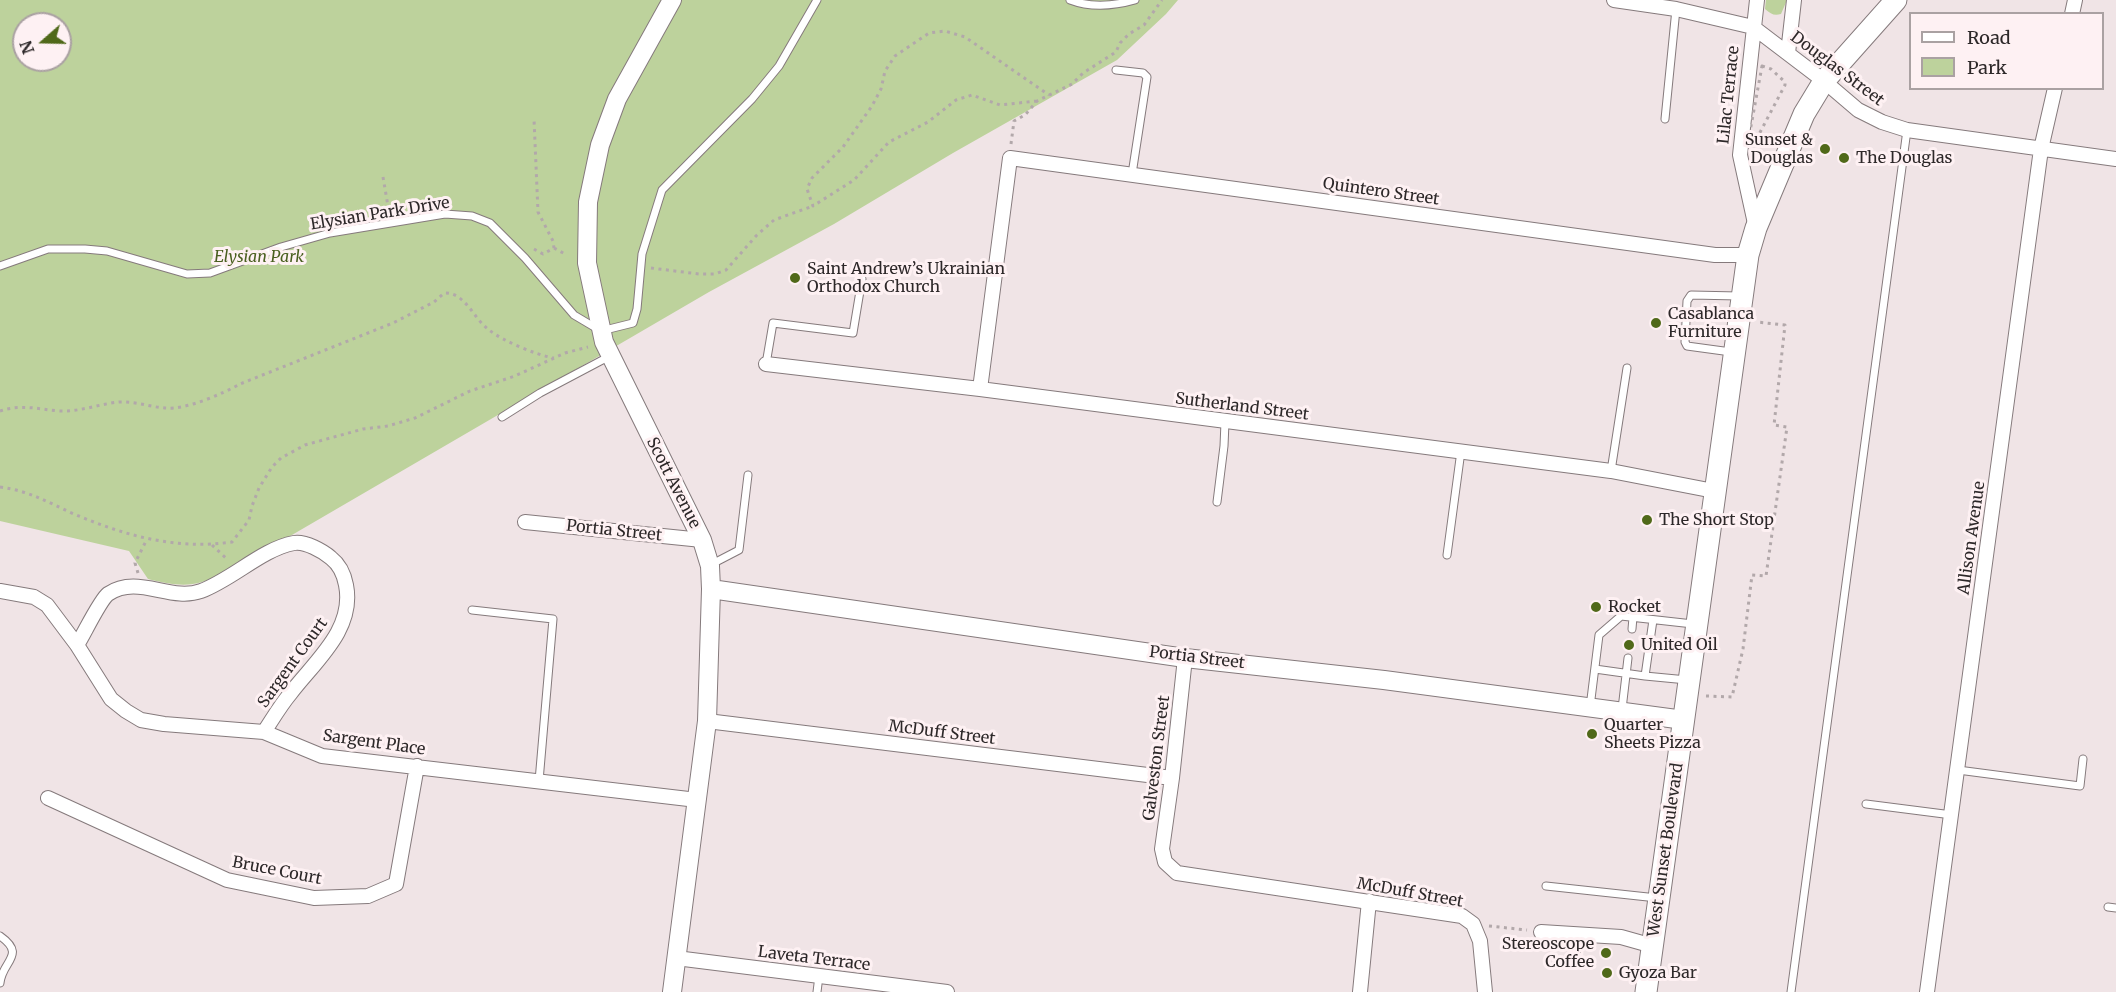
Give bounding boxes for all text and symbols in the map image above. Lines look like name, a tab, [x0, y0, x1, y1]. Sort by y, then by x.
north arrow	[12, 12, 72, 72]
legend	[1909, 12, 2104, 90]
text: Road	[1967, 26, 2011, 49]
street label: Douglas Street	[1786, 28, 1888, 110]
text: N	[15, 38, 39, 57]
street label: Lilac Terrace	[1714, 45, 1744, 145]
text: Park	[1967, 56, 2007, 79]
place label: Sunset & Douglas	[1745, 130, 1813, 168]
marker: Sunset & Douglas	[1818, 142, 1832, 156]
place label: The Douglas	[1856, 148, 1952, 168]
marker: The Douglas	[1837, 151, 1851, 165]
street label: Quintero Street	[1322, 174, 1440, 210]
street label: Elysian Park Drive	[309, 193, 451, 235]
park label: Elysian Park	[214, 247, 304, 267]
place label: Saint Andrew’s Ukrainian Orthodox Church	[807, 259, 1005, 297]
marker: Saint Andrew’s Ukrainian Orthodox Church	[788, 271, 802, 285]
place label: Casablanca Furniture	[1668, 304, 1754, 342]
marker: Casablanca Furniture	[1649, 316, 1663, 330]
street label: Sutherland Street	[1174, 389, 1310, 425]
street label: Scott Avenue	[642, 434, 704, 532]
street label: Allison Avenue	[1955, 480, 1989, 596]
place label: The Short Stop	[1659, 510, 1774, 530]
marker: The Short Stop	[1640, 513, 1654, 527]
street label: Portia Street	[565, 516, 663, 546]
place label: Rocket	[1608, 597, 1661, 617]
marker: Rocket	[1589, 600, 1603, 614]
street label: Sargent Court	[254, 614, 332, 712]
place label: United Oil	[1641, 635, 1718, 655]
marker: United Oil	[1622, 638, 1636, 652]
street label: Portia Street	[1148, 643, 1246, 673]
street label: Galveston Street	[1140, 694, 1174, 822]
place label: Quarter Sheets Pizza	[1604, 715, 1701, 753]
street label: McDuff Street	[887, 717, 997, 749]
street label: Sargent Place	[321, 726, 427, 760]
marker: Quarter Sheets Pizza	[1585, 727, 1599, 741]
street label: West Sunset Boulevard	[1644, 762, 1688, 938]
street label: Bruce Court	[231, 853, 323, 889]
street label: McDuff Street	[1355, 874, 1465, 912]
place label: Stereoscope Coffee	[1502, 934, 1594, 972]
street label: Laveta Terrace	[757, 943, 871, 975]
marker: Stereoscope Coffee	[1599, 946, 1613, 960]
place label: Gyoza Bar	[1619, 963, 1697, 983]
marker: Gyoza Bar	[1600, 966, 1614, 980]

